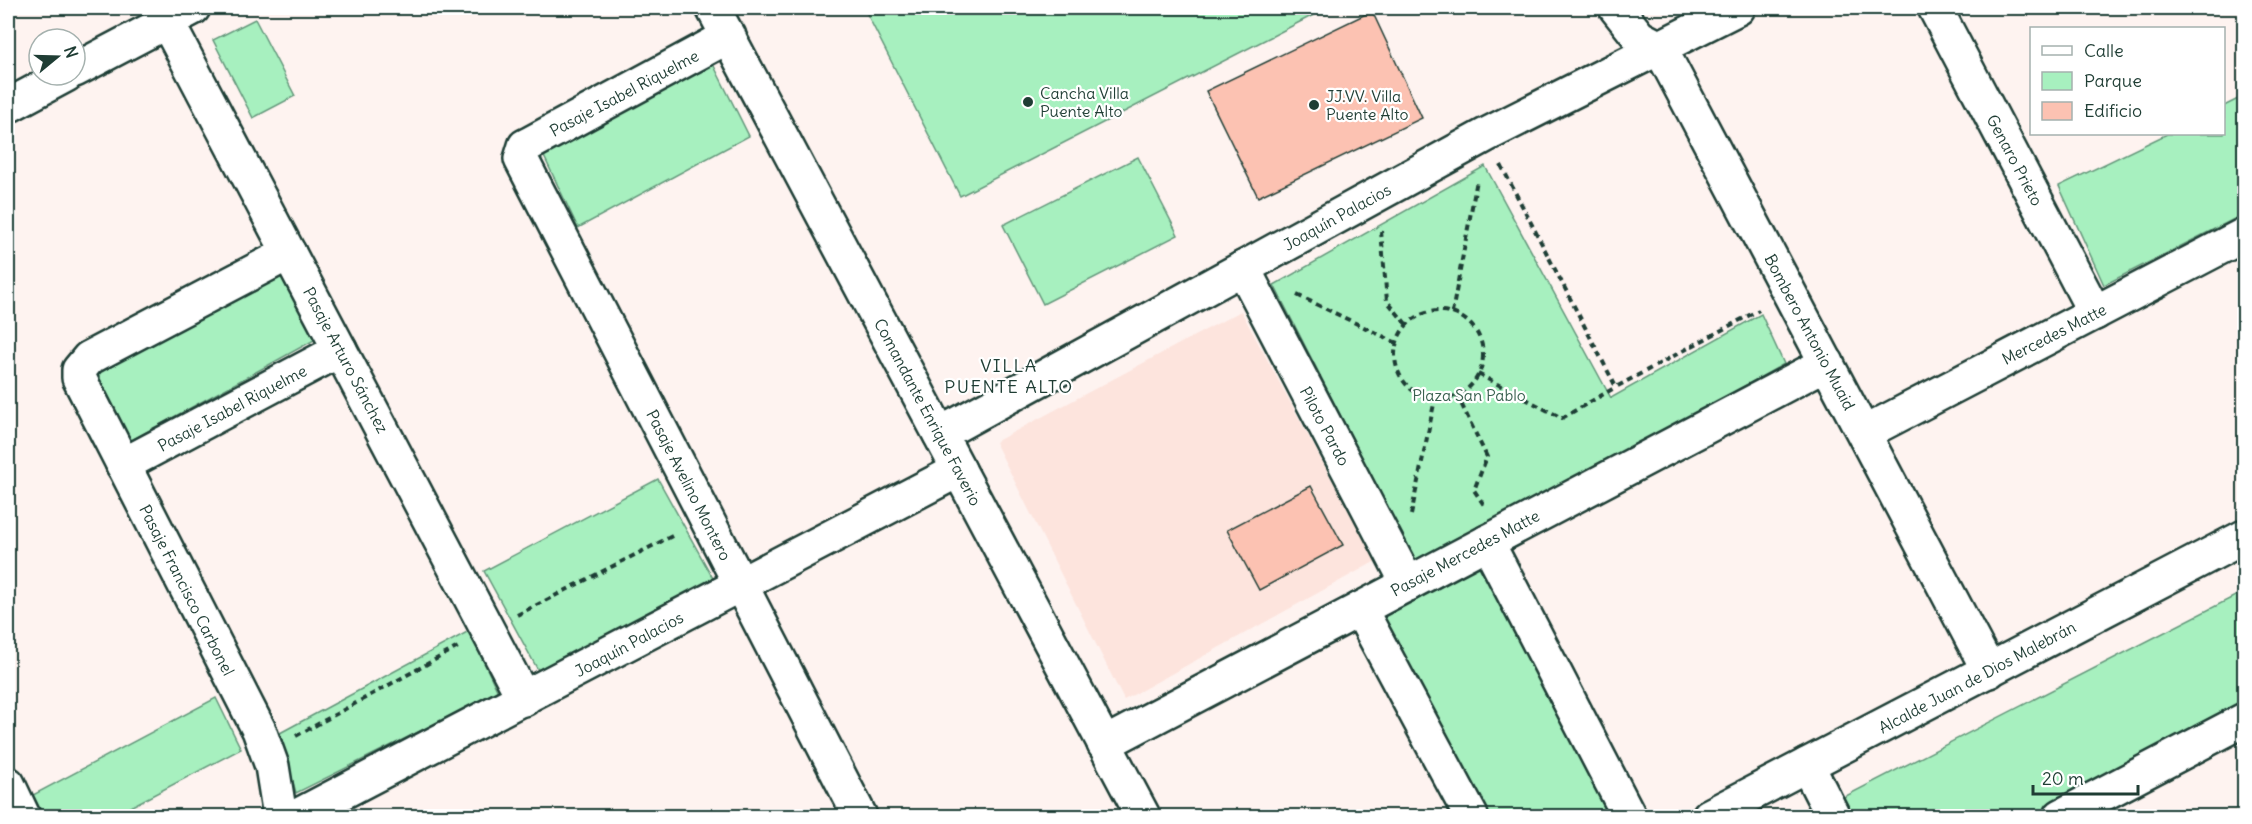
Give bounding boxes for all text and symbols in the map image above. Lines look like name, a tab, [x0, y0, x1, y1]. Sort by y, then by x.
north arrow	[27, 27, 87, 87]
legend	[2030, 27, 2225, 135]
text: Calle	[2084, 39, 2124, 62]
text: N	[60, 44, 82, 61]
street label: Pasaje Isabel Riquelme	[546, 45, 702, 141]
text: Parque	[2084, 69, 2142, 92]
place label: Cancha Villa Puente Alto	[1040, 83, 1129, 121]
place label: JJ.VV. Villa Puente Alto	[1326, 86, 1409, 124]
marker: Cancha Villa Puente Alto	[1021, 95, 1035, 109]
marker: JJ.VV. Villa Puente Alto	[1307, 98, 1321, 112]
text: Edificio	[2084, 99, 2142, 122]
street label: Genaro Prieto	[1983, 111, 2047, 209]
street label: Joaquín Palacios	[1280, 179, 1394, 255]
street label: Bombero Antonio Muaid	[1760, 251, 1860, 413]
street label: Pasaje Arturo Sánchez	[299, 284, 393, 437]
street label: Mercedes Matte	[1998, 299, 2110, 369]
street label: Comandante Enrique Faverio	[870, 315, 986, 509]
district label: VILLA PUENTE ALTO	[944, 354, 1074, 398]
street label: Pasaje Isabel Riquelme	[154, 360, 310, 456]
street label: Piloto Pardo	[1296, 383, 1354, 469]
park label: Plaza San Pablo	[1412, 385, 1526, 405]
street label: Pasaje Avelino Montero	[642, 406, 736, 564]
street label: Pasaje Francisco Carbonel	[135, 501, 239, 679]
street label: Pasaje Mercedes Matte	[1387, 505, 1543, 601]
street label: Joaquín Palacios	[571, 607, 687, 681]
street label: Alcalde Juan de Dios Malebrán	[1875, 616, 2079, 738]
scale bar	[2033, 758, 2138, 796]
text: 20 m	[2042, 767, 2084, 790]

